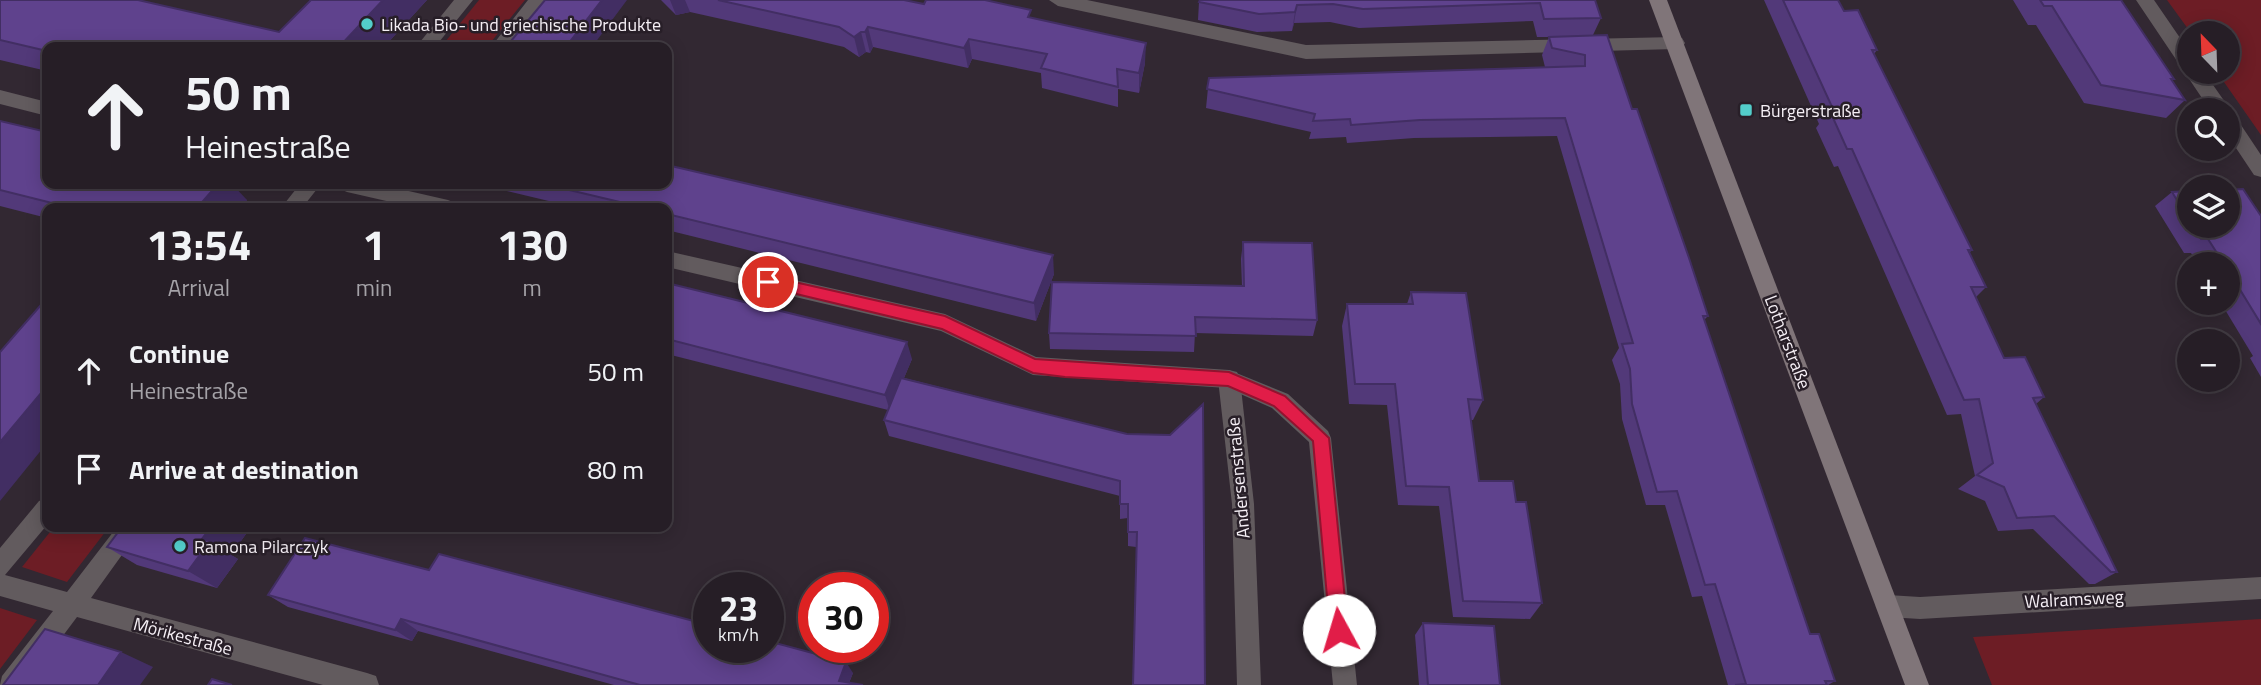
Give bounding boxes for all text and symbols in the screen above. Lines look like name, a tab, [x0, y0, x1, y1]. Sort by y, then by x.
place label: Likada Bio- und griechische Produkte	[381, 11, 661, 38]
marker: Likada Bio- und griechische Produkte	[359, 16, 375, 32]
north arrow	[2177, 21, 2240, 84]
map controls	[2177, 21, 2240, 392]
text: 50 m	[185, 54, 292, 129]
icon: ahead	[70, 70, 161, 161]
place label: Bürgerstraße	[1760, 97, 1861, 124]
button: search	[2177, 98, 2240, 161]
marker: Bürgerstraße	[1738, 102, 1754, 118]
text: Heinestraße	[185, 122, 351, 170]
button: layers	[2177, 175, 2240, 238]
text: 13:54	[146, 212, 251, 276]
text: 1	[362, 212, 386, 276]
text: 130	[497, 212, 567, 276]
pin	[738, 252, 798, 312]
button: +	[2177, 252, 2240, 315]
icon: arrive	[749, 263, 787, 301]
text: Arrival	[168, 270, 230, 305]
text: min	[356, 270, 392, 305]
text: m	[523, 270, 542, 305]
street label: Lotharstraße	[1758, 291, 1818, 393]
button: −	[2177, 329, 2240, 392]
text: Continue	[129, 334, 229, 373]
icon: ahead	[70, 352, 108, 390]
text: 50 m	[587, 352, 644, 391]
text: Heinestraße	[129, 373, 248, 408]
street label: Andersenstraße	[1219, 416, 1257, 540]
icon: arrive	[70, 450, 108, 488]
text: Arrive at destination	[129, 450, 359, 489]
text: 80 m	[587, 450, 644, 489]
place label: Ramona Pilarczyk	[194, 533, 329, 560]
marker: Ramona Pilarczyk	[172, 538, 188, 554]
speed limit sign: 30	[798, 572, 889, 663]
text: 23	[719, 581, 758, 635]
street label: Walramsweg	[2024, 583, 2124, 615]
position arrow	[1302, 593, 1376, 667]
street label: Mörikestraße	[130, 610, 236, 662]
text: km/h	[718, 621, 759, 648]

